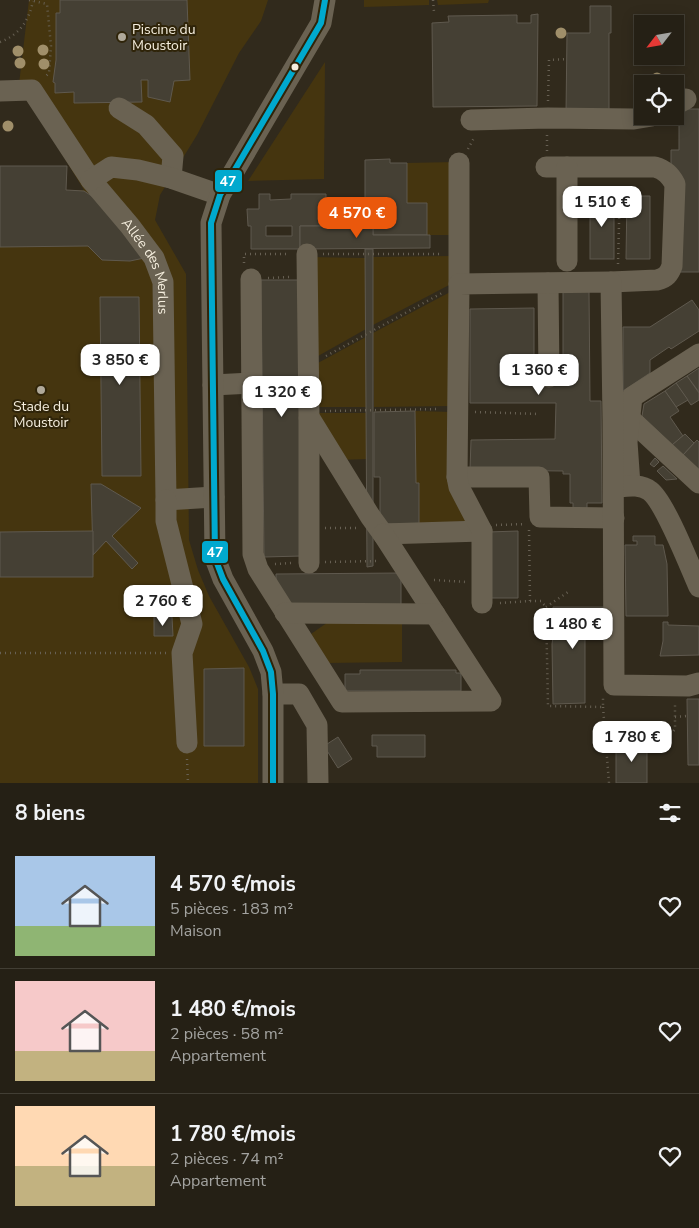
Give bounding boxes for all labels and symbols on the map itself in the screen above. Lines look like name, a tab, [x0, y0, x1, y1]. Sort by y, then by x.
north arrow	[634, 15, 684, 65]
place label: Piscine du Moustoir	[132, 20, 196, 55]
marker: Piscine du Moustoir	[116, 31, 128, 43]
unlabelled marker	[290, 62, 300, 72]
line badge: 47	[214, 169, 243, 193]
text: 47	[220, 172, 236, 191]
pin: 1 510 €	[556, 186, 648, 228]
pin: 4 570 €	[311, 196, 403, 239]
street label: Allée des Merlus	[118, 214, 173, 315]
pin: 3 850 €	[74, 344, 166, 386]
pin: 1 360 €	[493, 354, 585, 396]
pin: 1 320 €	[236, 376, 328, 418]
marker: Stade du Moustoir	[35, 384, 47, 396]
place label: Stade du Moustoir	[13, 397, 69, 432]
line badge: 47	[201, 540, 229, 564]
text: 47	[207, 543, 223, 562]
pin: 2 760 €	[117, 584, 209, 627]
pin: 1 480 €	[527, 608, 619, 650]
pin: 1 780 €	[586, 720, 678, 763]

